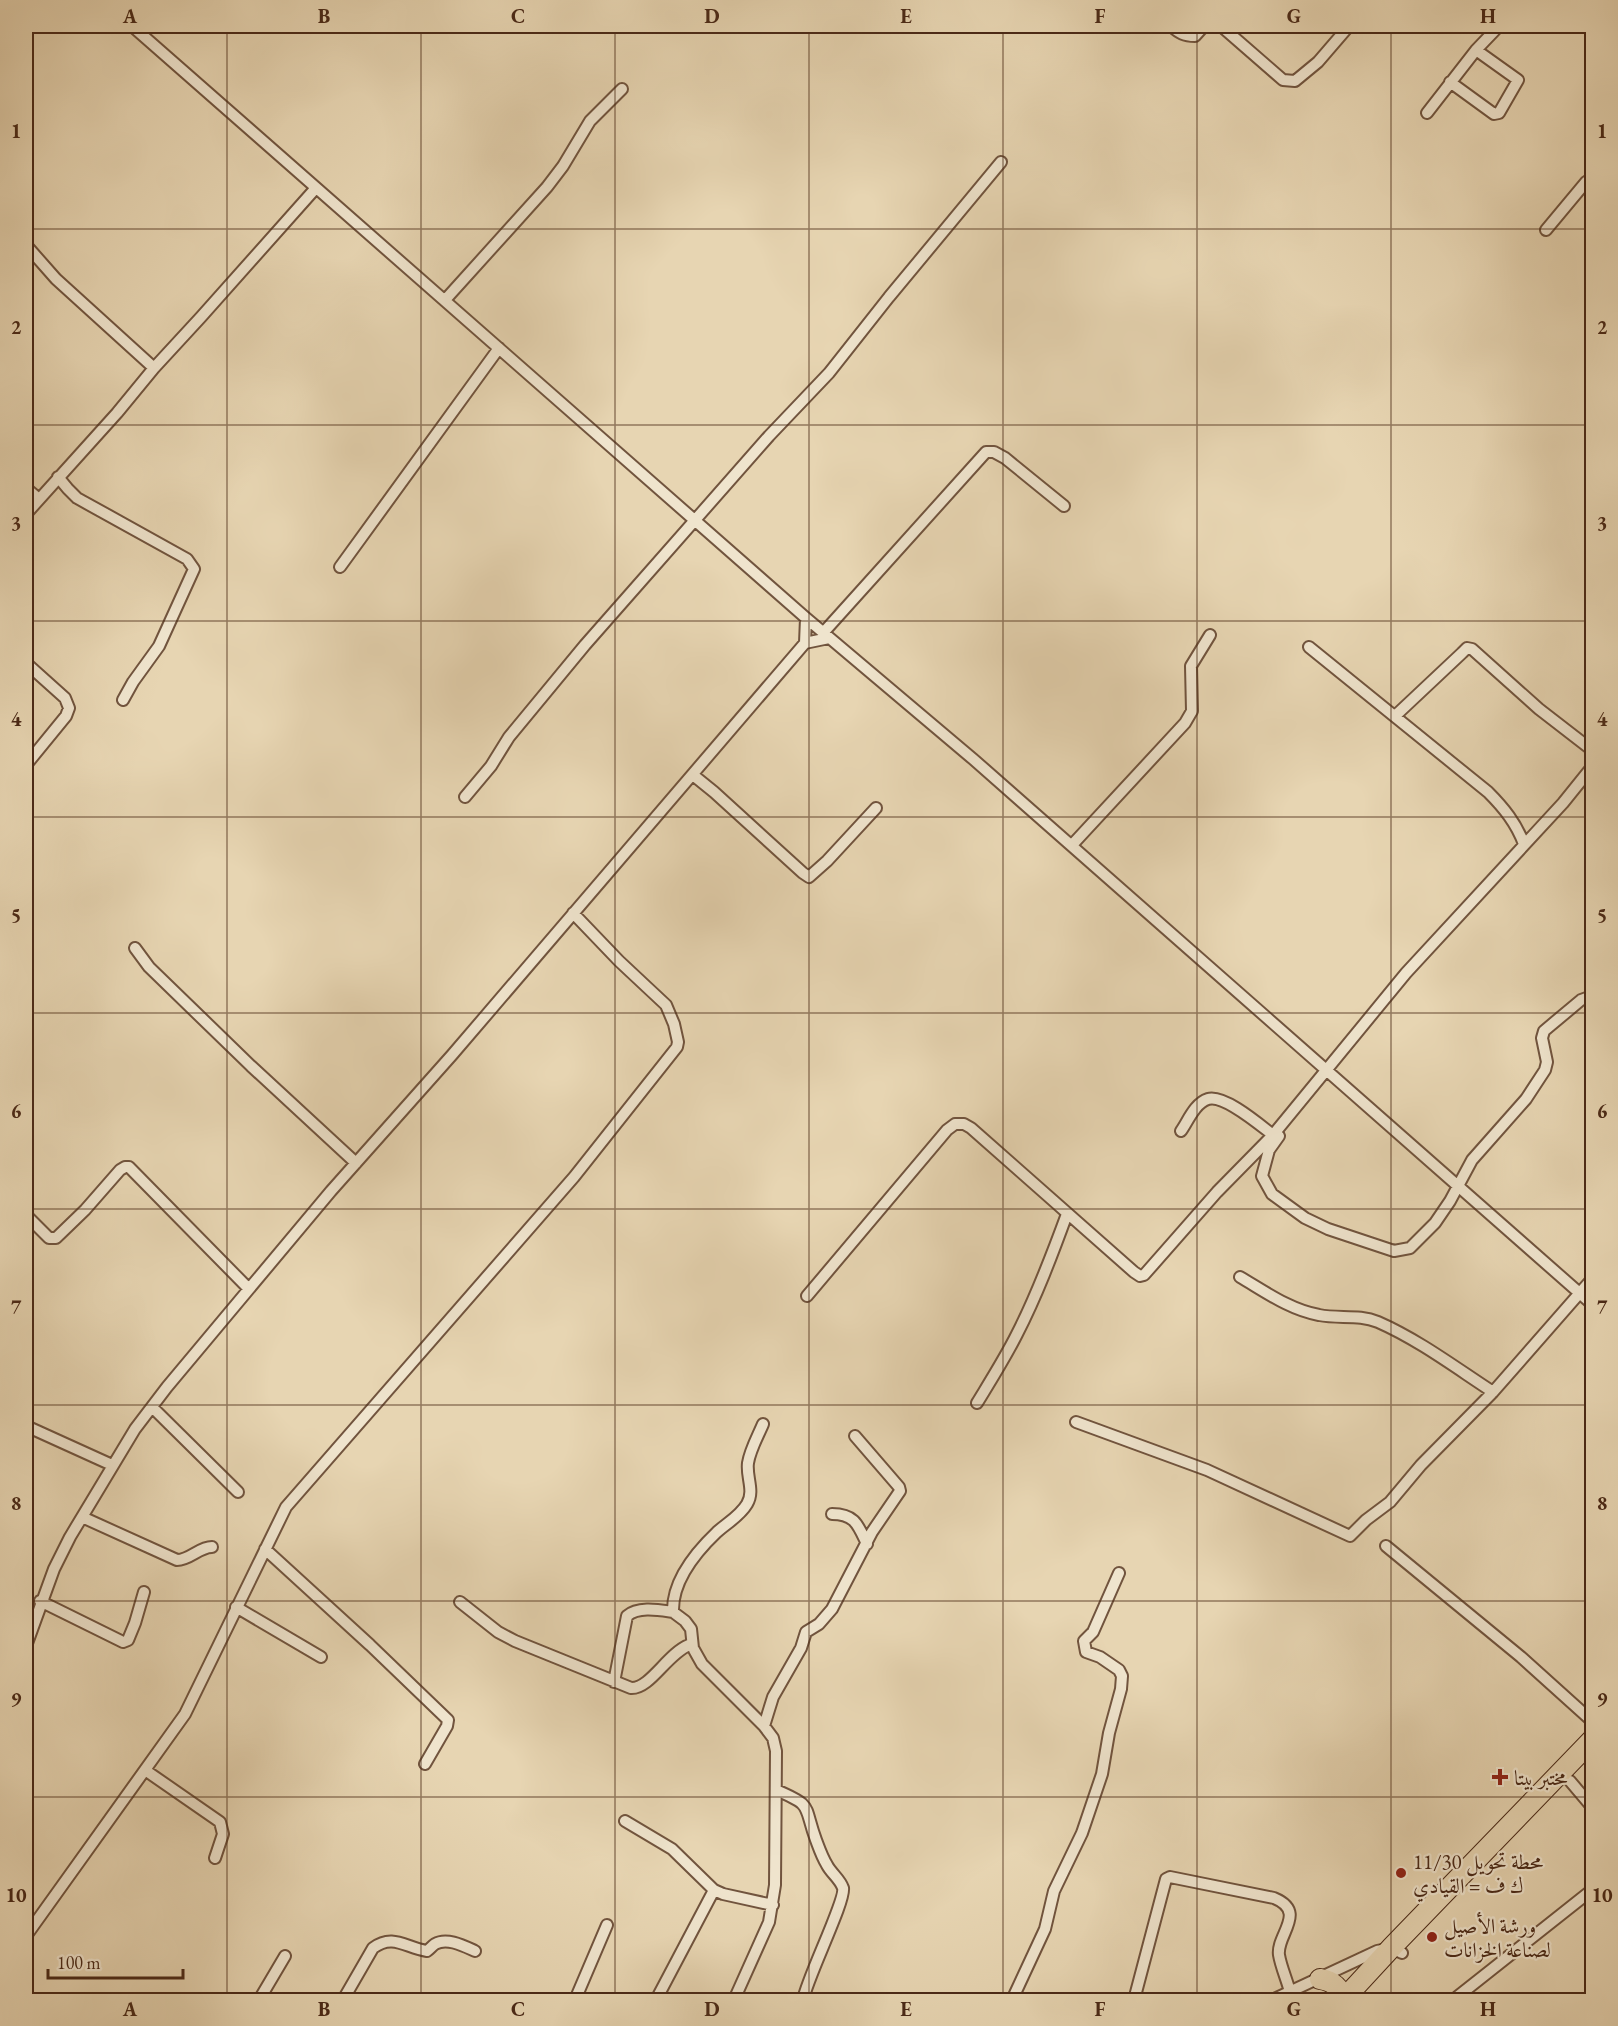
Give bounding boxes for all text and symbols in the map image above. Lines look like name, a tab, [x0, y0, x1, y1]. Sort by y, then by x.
text: A	[122, 3, 138, 29]
text: B	[318, 3, 330, 29]
text: C	[511, 3, 525, 29]
text: D	[704, 3, 720, 29]
text: E	[900, 3, 912, 29]
text: F	[1095, 3, 1106, 29]
text: G	[1287, 3, 1301, 29]
text: H	[1480, 3, 1496, 29]
text: 1	[11, 118, 21, 144]
text: 1	[1597, 118, 1607, 144]
text: 2	[11, 314, 22, 340]
text: 2	[1597, 314, 1608, 340]
text: 3	[11, 510, 21, 536]
text: 3	[1597, 510, 1607, 536]
text: 4	[11, 706, 22, 732]
text: 4	[1597, 706, 1608, 732]
text: 5	[11, 902, 21, 928]
text: 5	[1597, 902, 1607, 928]
text: 6	[11, 1098, 22, 1124]
text: 6	[1597, 1098, 1608, 1124]
text: 7	[11, 1294, 22, 1320]
text: 7	[1597, 1294, 1608, 1320]
text: 8	[11, 1490, 21, 1516]
text: 8	[1597, 1490, 1607, 1516]
text: 9	[11, 1686, 22, 1712]
text: 9	[1597, 1686, 1608, 1712]
place label: مختبر بيتا	[1514, 1764, 1568, 1791]
marker: مختبر بيتا	[1491, 1768, 1509, 1786]
place label: محطة تحويل 11/30 ك ف = القيادي	[1413, 1848, 1543, 1902]
marker: محطة تحويل 11/30 ك ف = القيادي	[1394, 1866, 1408, 1880]
text: 10	[5, 1882, 27, 1908]
text: 10	[1591, 1882, 1613, 1908]
place label: ورشة الأصيل لصناعة الخزانات	[1444, 1911, 1551, 1963]
marker: ورشة الأصيل لصناعة الخزانات	[1425, 1930, 1439, 1944]
scale bar	[48, 1942, 183, 1980]
text: 100 m	[57, 1951, 101, 1974]
text: A	[122, 1996, 138, 2022]
text: B	[318, 1996, 330, 2022]
text: C	[511, 1996, 525, 2022]
text: D	[704, 1996, 720, 2022]
text: E	[900, 1996, 912, 2022]
text: F	[1095, 1996, 1106, 2022]
text: G	[1287, 1996, 1301, 2022]
text: H	[1480, 1996, 1496, 2022]

